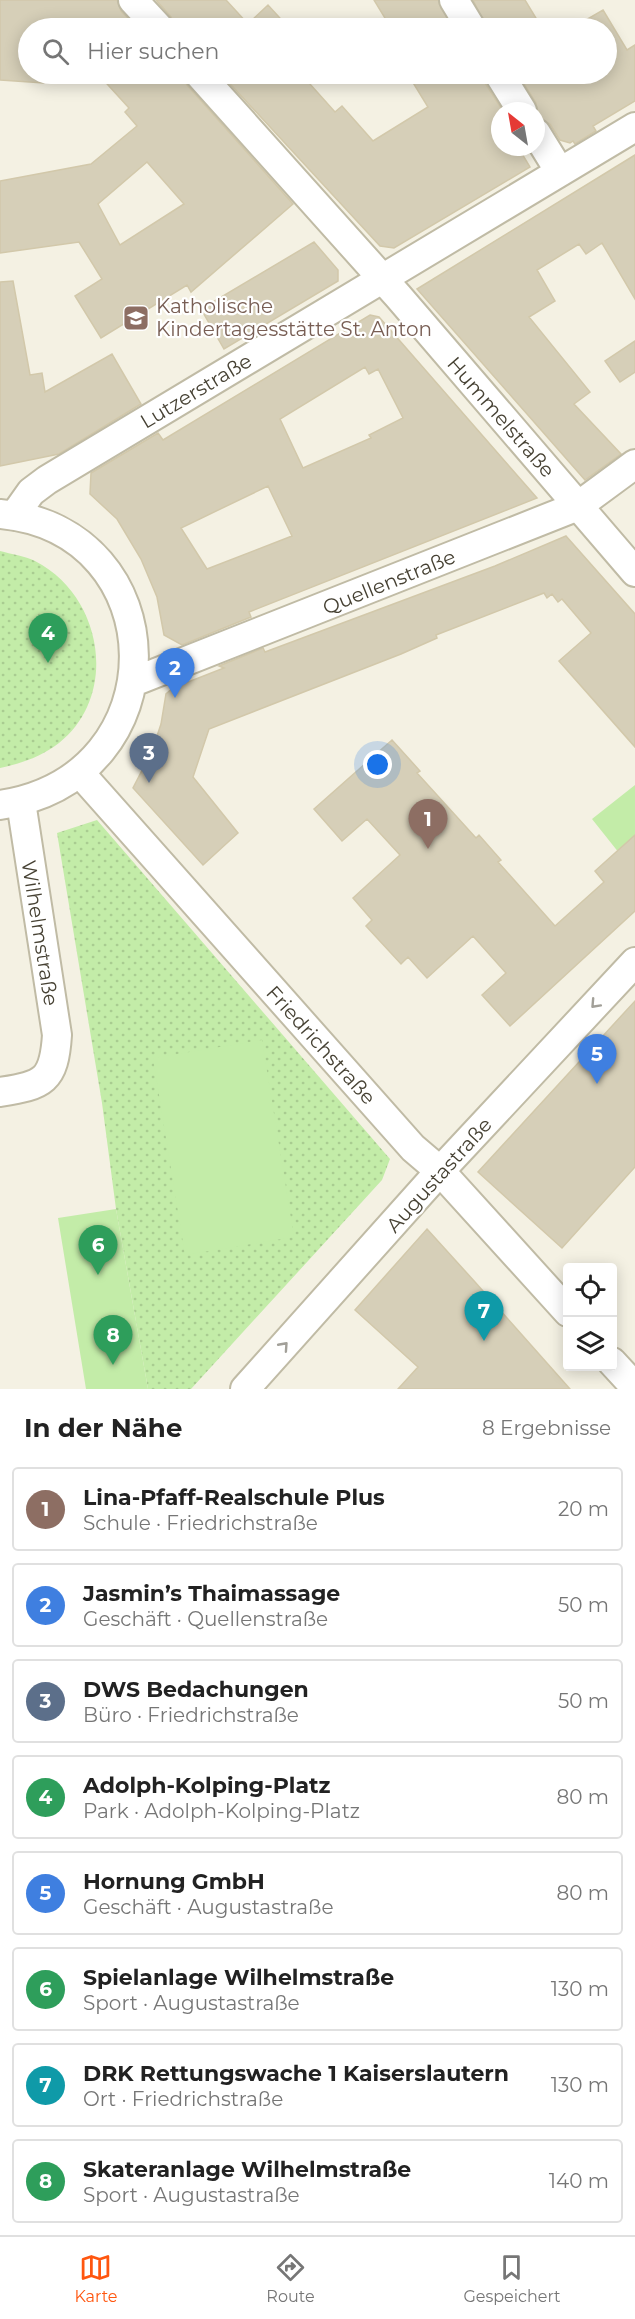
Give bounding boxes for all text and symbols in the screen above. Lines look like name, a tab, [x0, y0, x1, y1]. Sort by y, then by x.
search box	[18, 18, 617, 84]
icon: search	[39, 35, 72, 68]
text: Hier suchen	[87, 38, 219, 65]
north arrow	[491, 102, 545, 156]
place label: Katholische Kindertagesstätte St. Anton	[156, 294, 432, 341]
school or university icon: Katholische Kindertagesstätte St. Anton	[121, 303, 151, 333]
street label: Lutzerstraße	[136, 348, 256, 434]
street label: Hummelstraße	[442, 352, 560, 482]
street label: Quellenstraße	[319, 544, 459, 620]
pin: 4	[28, 614, 68, 663]
pin: 2	[156, 648, 195, 698]
pin: 3	[130, 734, 168, 783]
your location	[363, 750, 392, 779]
pin: 1	[408, 800, 448, 849]
street label: Wilhelmstraße	[17, 858, 63, 1008]
street label: Friedrichstraße	[261, 981, 381, 1109]
one-way arrow	[591, 998, 602, 1008]
pin: 5	[578, 1034, 616, 1084]
street label: Augustastraße	[381, 1113, 497, 1237]
pin: 6	[78, 1226, 118, 1275]
map controls	[563, 1263, 617, 1371]
button: locate	[563, 1263, 617, 1317]
pin: 7	[464, 1292, 504, 1341]
pin: 8	[94, 1316, 132, 1365]
button: layers	[563, 1317, 617, 1371]
one-way arrow	[277, 1342, 288, 1352]
text: In der Nähe	[24, 1412, 182, 1444]
text: 8 Ergebnisse	[482, 1416, 611, 1440]
text: Lina-Pfaff-Realschule Plus	[83, 1484, 385, 1511]
text: 1	[42, 1497, 49, 1521]
text: 20 m	[558, 1497, 609, 1521]
text: Schule · Friedrichstraße	[83, 1511, 318, 1535]
text: Jasmin’s Thaimassage	[83, 1580, 340, 1607]
text: 2	[40, 1593, 51, 1617]
text: 50 m	[558, 1593, 609, 1617]
text: Geschäft · Quellenstraße	[83, 1607, 328, 1631]
text: DWS Bedachungen	[83, 1676, 309, 1703]
text: 3	[40, 1689, 51, 1713]
text: 50 m	[558, 1689, 609, 1713]
text: Büro · Friedrichstraße	[83, 1703, 299, 1727]
text: Adolph-Kolping-Platz	[83, 1772, 331, 1799]
text: 4	[39, 1785, 52, 1809]
text: 80 m	[557, 1785, 609, 1809]
text: Park · Adolph-Kolping-Platz	[83, 1799, 360, 1823]
text: Hornung GmbH	[83, 1868, 265, 1895]
text: 5	[40, 1881, 51, 1905]
text: 80 m	[557, 1881, 609, 1905]
text: Geschäft · Augustastraße	[83, 1895, 333, 1919]
text: Spielanlage Wilhelmstraße	[83, 1964, 394, 1991]
text: 6	[39, 1977, 52, 2001]
text: 130 m	[551, 1977, 609, 2001]
text: Sport · Augustastraße	[83, 1991, 300, 2015]
text: DRK Rettungswache 1 Kaiserslautern	[83, 2060, 509, 2087]
text: 7	[39, 2073, 52, 2097]
text: 130 m	[551, 2073, 609, 2097]
text: Ort · Friedrichstraße	[83, 2087, 283, 2111]
text: Skateranlage Wilhelmstraße	[83, 2156, 411, 2183]
text: 8	[39, 2169, 52, 2193]
text: 140 m	[549, 2169, 609, 2193]
text: Sport · Augustastraße	[83, 2183, 300, 2207]
tab: Karte	[74, 2251, 118, 2306]
tab: Route	[266, 2251, 315, 2306]
tab: Gespeichert	[463, 2251, 561, 2306]

